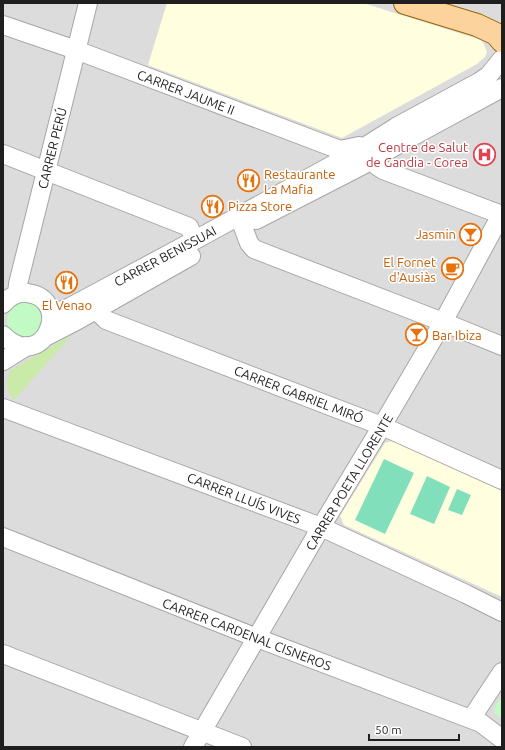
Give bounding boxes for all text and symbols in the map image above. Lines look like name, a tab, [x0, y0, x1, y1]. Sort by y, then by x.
street label: CARRER JAUME II	[135, 67, 237, 117]
street label: CARRER PERÚ	[34, 106, 69, 190]
place label: Centre de Salut de Gandia - Corea	[366, 140, 468, 169]
hospital icon: Centre de Salut de Gandia - Corea	[471, 141, 497, 167]
place label: Restaurante La Mafia	[264, 167, 335, 196]
restaurant icon: Restaurante La Mafia	[235, 168, 261, 194]
restaurant icon: Pizza Store	[199, 193, 225, 219]
place label: Pizza Store	[228, 199, 292, 213]
bar icon: Jasmin	[458, 221, 484, 247]
street label: CARRER BENISSUAI	[111, 223, 219, 289]
place label: Jasmin	[415, 227, 456, 241]
place label: El Fornet d'Ausiàs	[383, 255, 436, 284]
cafe icon: El Fornet d'Ausiàs	[439, 256, 465, 282]
restaurant icon: El Venao	[54, 270, 80, 296]
place label: El Venao	[42, 298, 92, 312]
bar icon: Bar Ibiza	[403, 322, 429, 348]
place label: Bar Ibiza	[432, 328, 482, 342]
street label: CARRER GABRIEL MIRÓ	[232, 363, 366, 425]
street label: CARRER POETA LLORENTE	[303, 411, 395, 553]
street label: CARRER LLUÍS VIVES	[185, 469, 303, 526]
street label: CARRER CARDENAL CISNEROS	[161, 595, 334, 673]
scale bar	[369, 716, 459, 742]
text: 50 m	[375, 723, 402, 736]

